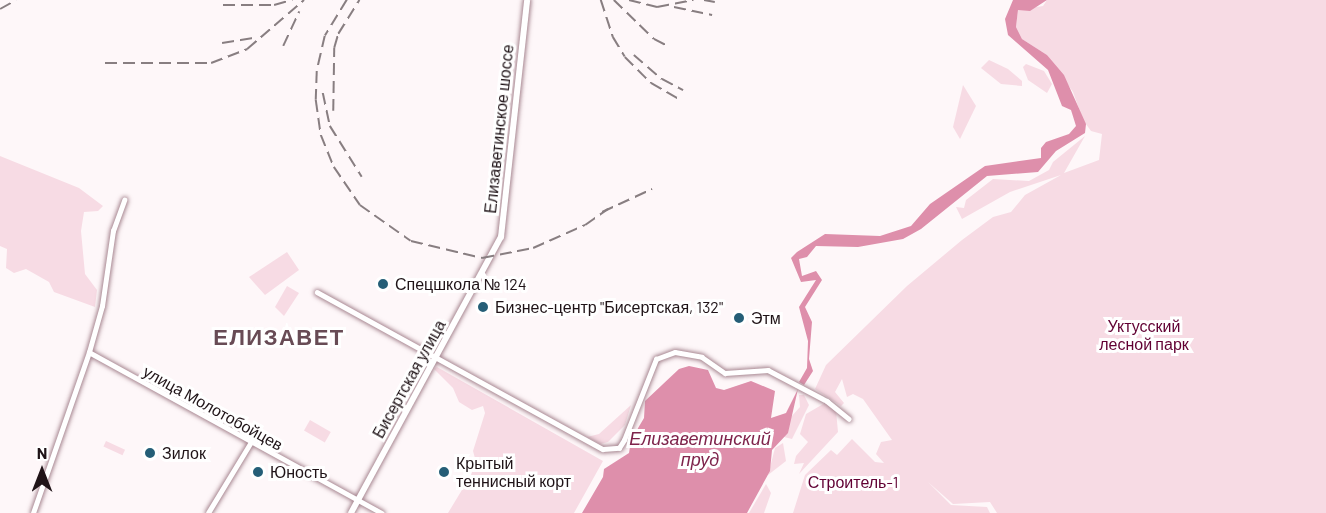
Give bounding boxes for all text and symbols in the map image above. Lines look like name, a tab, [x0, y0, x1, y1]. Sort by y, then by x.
street label: Елизаветинское шоссе	[481, 44, 517, 214]
place label: Спецшкола № 124	[395, 274, 527, 294]
marker: Спецшкола № 124	[376, 277, 390, 291]
place label: Бизнес-центр "Бисертская, 132"	[495, 297, 723, 317]
marker: Бизнес-центр "Бисертская, 132"	[476, 300, 490, 314]
place label: Этм	[751, 308, 781, 328]
marker: Этм	[732, 311, 746, 325]
park label: Уктусский лесной парк	[1099, 316, 1189, 354]
street label: Бисертская улица	[369, 317, 449, 441]
district label: ЕЛИЗАВЕТ	[213, 324, 345, 350]
street label: улица Молотобойцев	[140, 362, 286, 454]
water label: Елизаветинский пруд	[629, 428, 771, 470]
north arrow	[12, 441, 72, 501]
text: N	[37, 443, 47, 462]
place label: Зилок	[162, 443, 206, 463]
marker: Зилок	[143, 446, 157, 460]
place label: Крытый теннисный корт	[456, 453, 571, 491]
place label: Юность	[270, 462, 328, 482]
marker: Юность	[251, 465, 265, 479]
marker: Крытый теннисный корт	[437, 465, 451, 479]
park label: Строитель-1	[808, 472, 898, 492]

